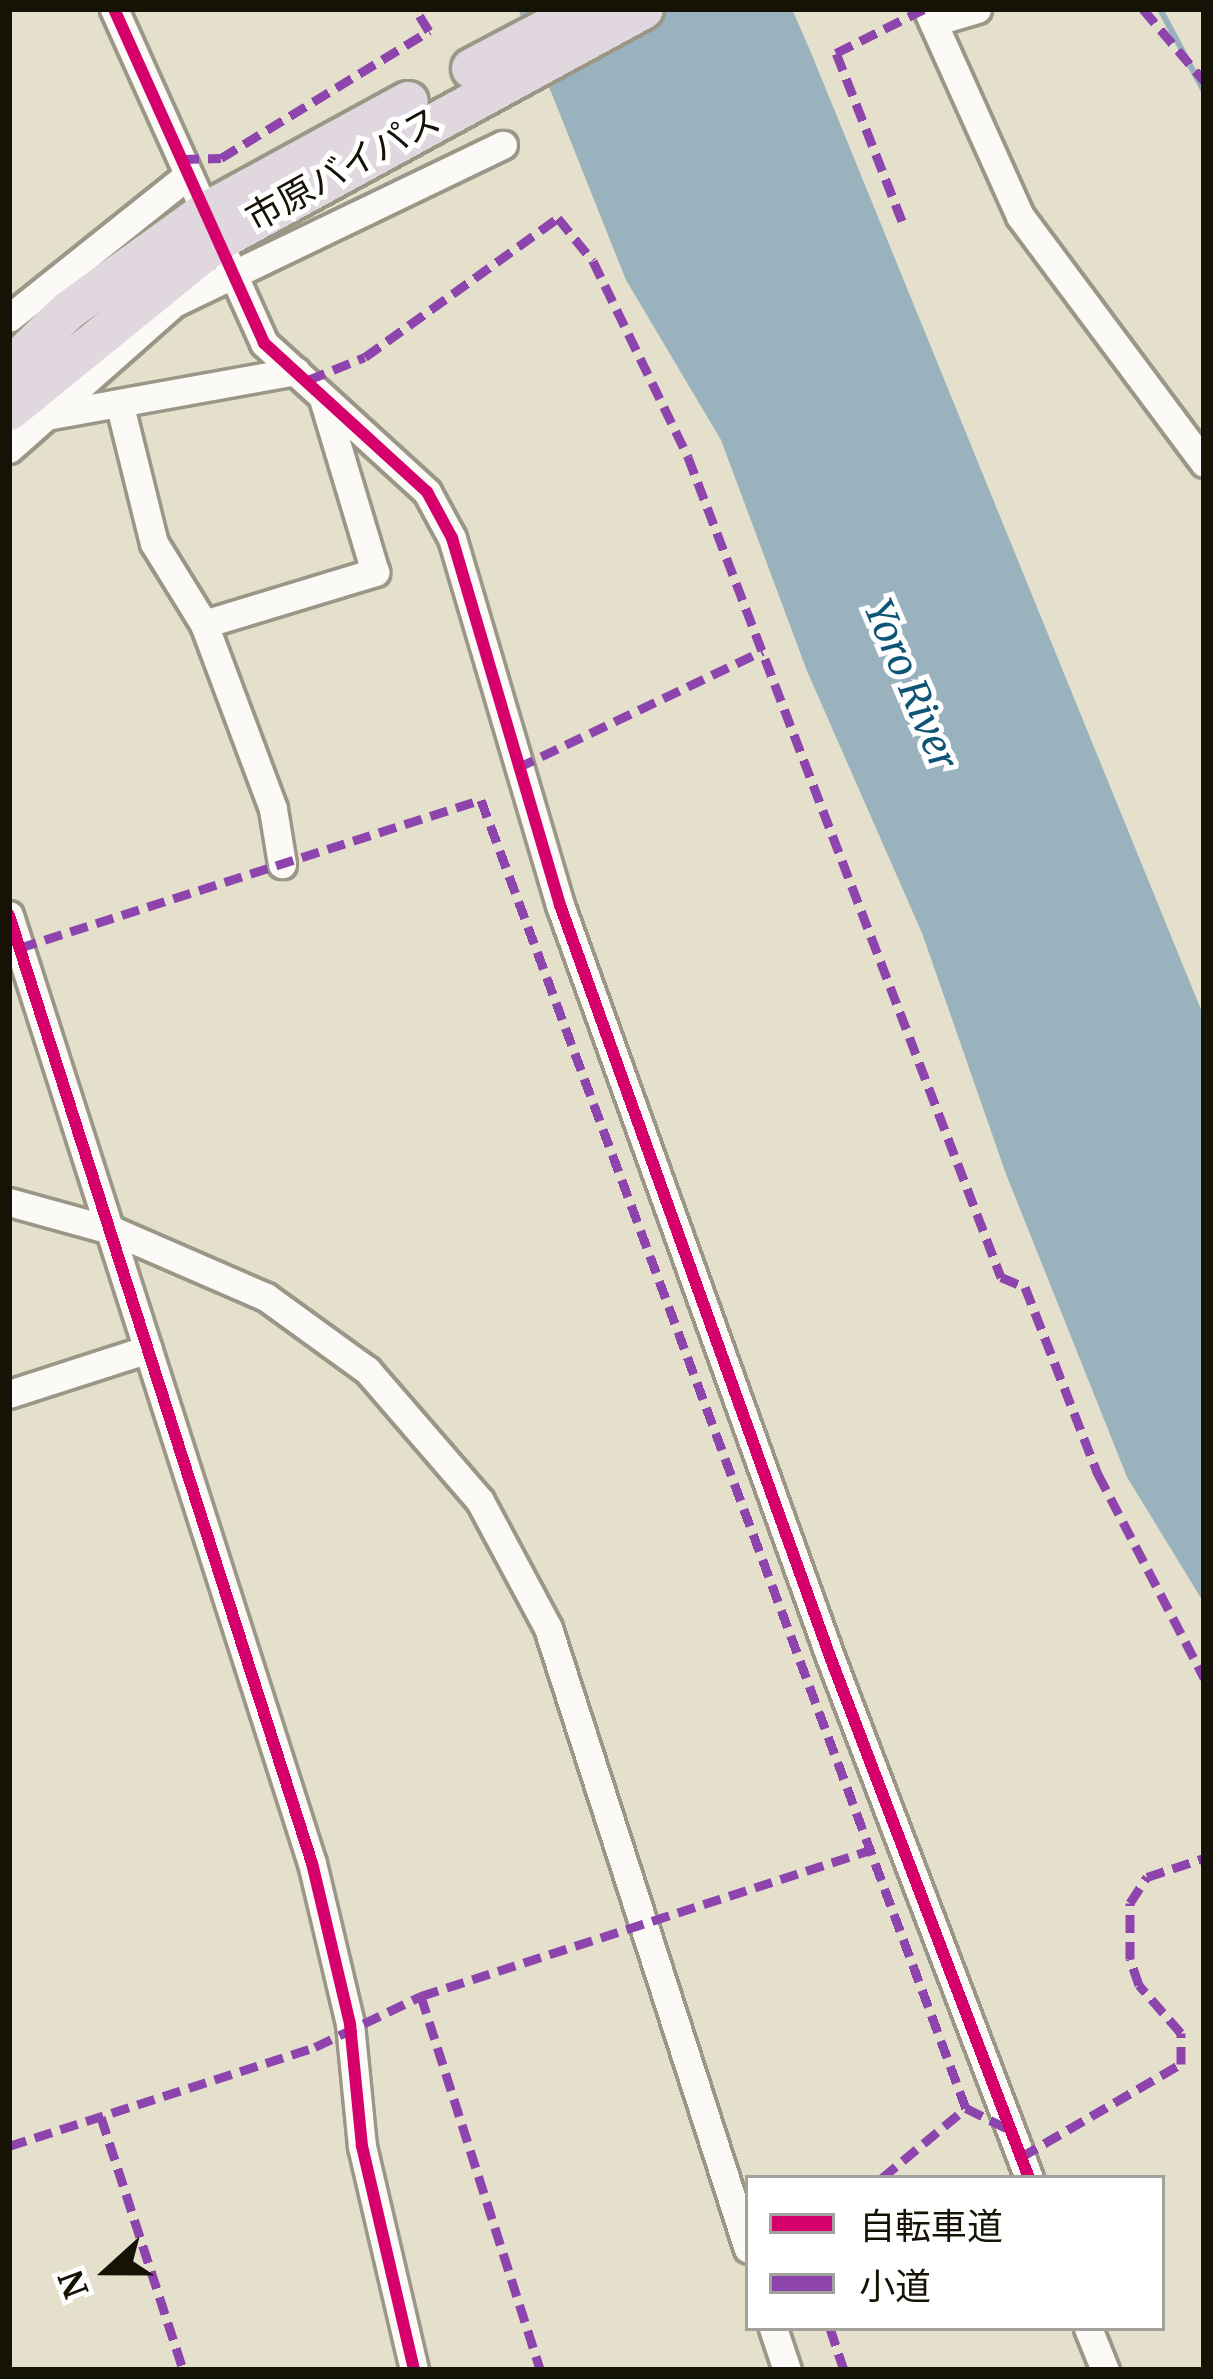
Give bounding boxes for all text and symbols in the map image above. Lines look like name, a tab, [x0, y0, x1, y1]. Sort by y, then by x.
street label: 市原バイパス	[238, 98, 448, 240]
water label: Yoro River	[853, 593, 967, 777]
legend	[745, 2175, 1165, 2331]
text: 自転車道	[859, 2204, 1003, 2249]
north arrow	[48, 2211, 168, 2331]
text: 小道	[859, 2264, 931, 2309]
text: N	[50, 2265, 98, 2304]

